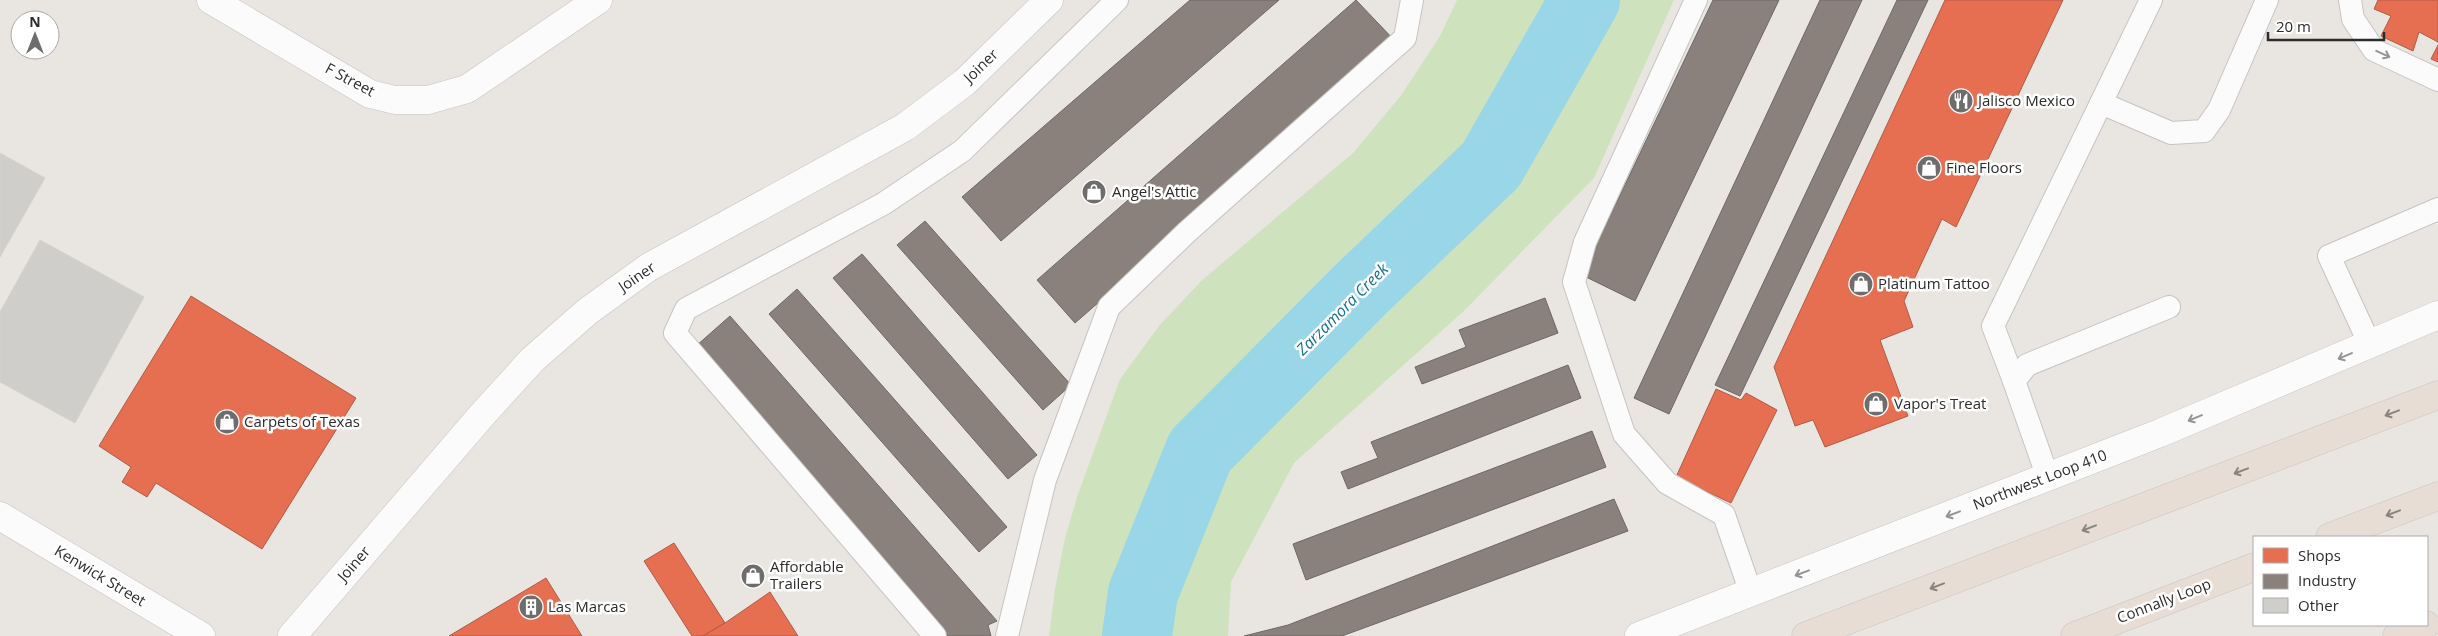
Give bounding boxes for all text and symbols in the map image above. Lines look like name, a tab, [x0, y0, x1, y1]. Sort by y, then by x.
north arrow	[10, 10, 60, 60]
scale bar	[2268, 10, 2384, 42]
text: N	[29, 12, 41, 31]
text: 20 m	[2276, 16, 2311, 36]
street label: Joiner	[957, 44, 1002, 88]
one-way arrow	[2375, 50, 2390, 59]
street label: F Street	[322, 58, 379, 101]
restaurant icon: Jalisco Mexico	[1948, 88, 1974, 114]
place label: Jalisco Mexico	[1976, 90, 2075, 110]
shop icon: Fine Floors	[1916, 155, 1942, 181]
place label: Fine Floors	[1946, 157, 2022, 177]
shop icon: Angel's Attic	[1081, 179, 1107, 205]
place label: Angel's Attic	[1112, 181, 1197, 201]
street label: Joiner	[612, 257, 659, 297]
water label: Zarzamora Creek	[1290, 257, 1394, 361]
shop icon: Platinum Tattoo	[1848, 271, 1874, 297]
place label: Platinum Tattoo	[1878, 273, 1990, 293]
one-way arrow	[2338, 351, 2353, 361]
shop icon: Vapor's Treat	[1863, 391, 1889, 417]
place label: Vapor's Treat	[1894, 393, 1986, 413]
shop icon: Carpets of Texas	[214, 409, 240, 435]
one-way arrow	[2385, 409, 2401, 418]
place label: Carpets of Texas	[244, 411, 360, 431]
one-way arrow	[2188, 414, 2203, 424]
street label: Northwest Loop 410	[1970, 444, 2110, 514]
one-way arrow	[2233, 467, 2249, 476]
one-way arrow	[2385, 509, 2401, 518]
one-way arrow	[1946, 510, 1961, 519]
one-way arrow	[2081, 525, 2096, 534]
legend	[2253, 536, 2428, 626]
street label: Kenwick Street	[51, 540, 150, 610]
street label: Joiner	[331, 541, 374, 587]
text: Shops	[2298, 545, 2341, 565]
place label: Affordable Trailers	[770, 556, 844, 593]
shop icon: Affordable Trailers	[740, 563, 766, 589]
one-way arrow	[1795, 569, 1810, 578]
text: Industry	[2298, 570, 2356, 590]
street label: Connally Loop	[2114, 573, 2214, 627]
one-way arrow	[1930, 582, 1945, 591]
building icon: Las Marcas	[518, 594, 544, 620]
text: Other	[2298, 595, 2339, 615]
place label: Las Marcas	[548, 596, 626, 616]

